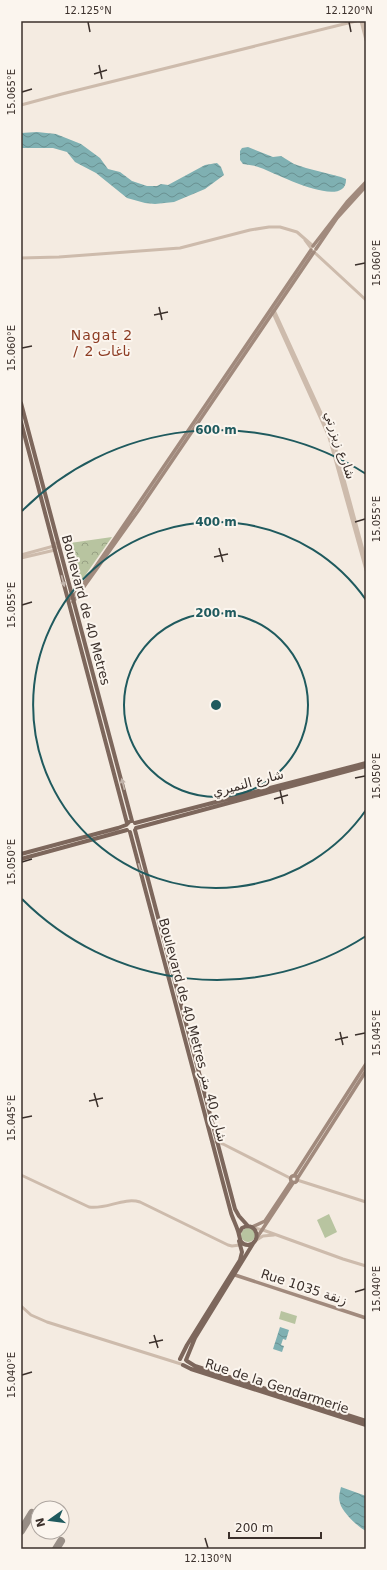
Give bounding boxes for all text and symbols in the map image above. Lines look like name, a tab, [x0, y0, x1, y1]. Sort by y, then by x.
text: 12.125°N	[64, 5, 112, 16]
text: 12.120°N	[325, 5, 373, 16]
text: 15.065°E	[6, 69, 17, 115]
text: 15.060°E	[371, 240, 382, 286]
text: 15.060°E	[6, 325, 17, 371]
district label: Nagat 2 / ناغات 2	[71, 327, 133, 359]
street label: شارع زيزرتي	[320, 409, 359, 481]
text: 600 m	[195, 423, 237, 437]
text: 15.055°E	[371, 496, 382, 542]
text: 400 m	[195, 515, 237, 529]
street label: Boulevard de 40 Metres	[59, 533, 113, 687]
one-way arrow	[61, 575, 67, 588]
text: 15.055°E	[6, 582, 17, 628]
text: 200 m	[195, 606, 237, 620]
centre of rings	[209, 698, 223, 712]
text: 15.050°E	[371, 753, 382, 799]
street label: شارع النميري	[211, 766, 286, 801]
one-way arrow	[119, 777, 125, 790]
text: 15.050°E	[6, 839, 17, 885]
one-way arrow	[137, 863, 143, 875]
street label: Boulevard de 40 Metres شارع 40 متر	[155, 916, 230, 1144]
text: 15.045°E	[371, 1010, 382, 1056]
text: 15.045°E	[6, 1095, 17, 1141]
street label: Rue 1035 زنقة	[259, 1266, 349, 1309]
text: 15.040°E	[371, 1266, 382, 1312]
text: 15.040°E	[6, 1352, 17, 1398]
street label: Rue de la Gendarmerie	[203, 1356, 351, 1416]
north arrow	[30, 1500, 70, 1540]
scale bar	[229, 1514, 321, 1540]
text: N	[33, 1516, 48, 1528]
text: 200 m	[235, 1521, 273, 1535]
text: 12.130°N	[184, 1553, 232, 1564]

